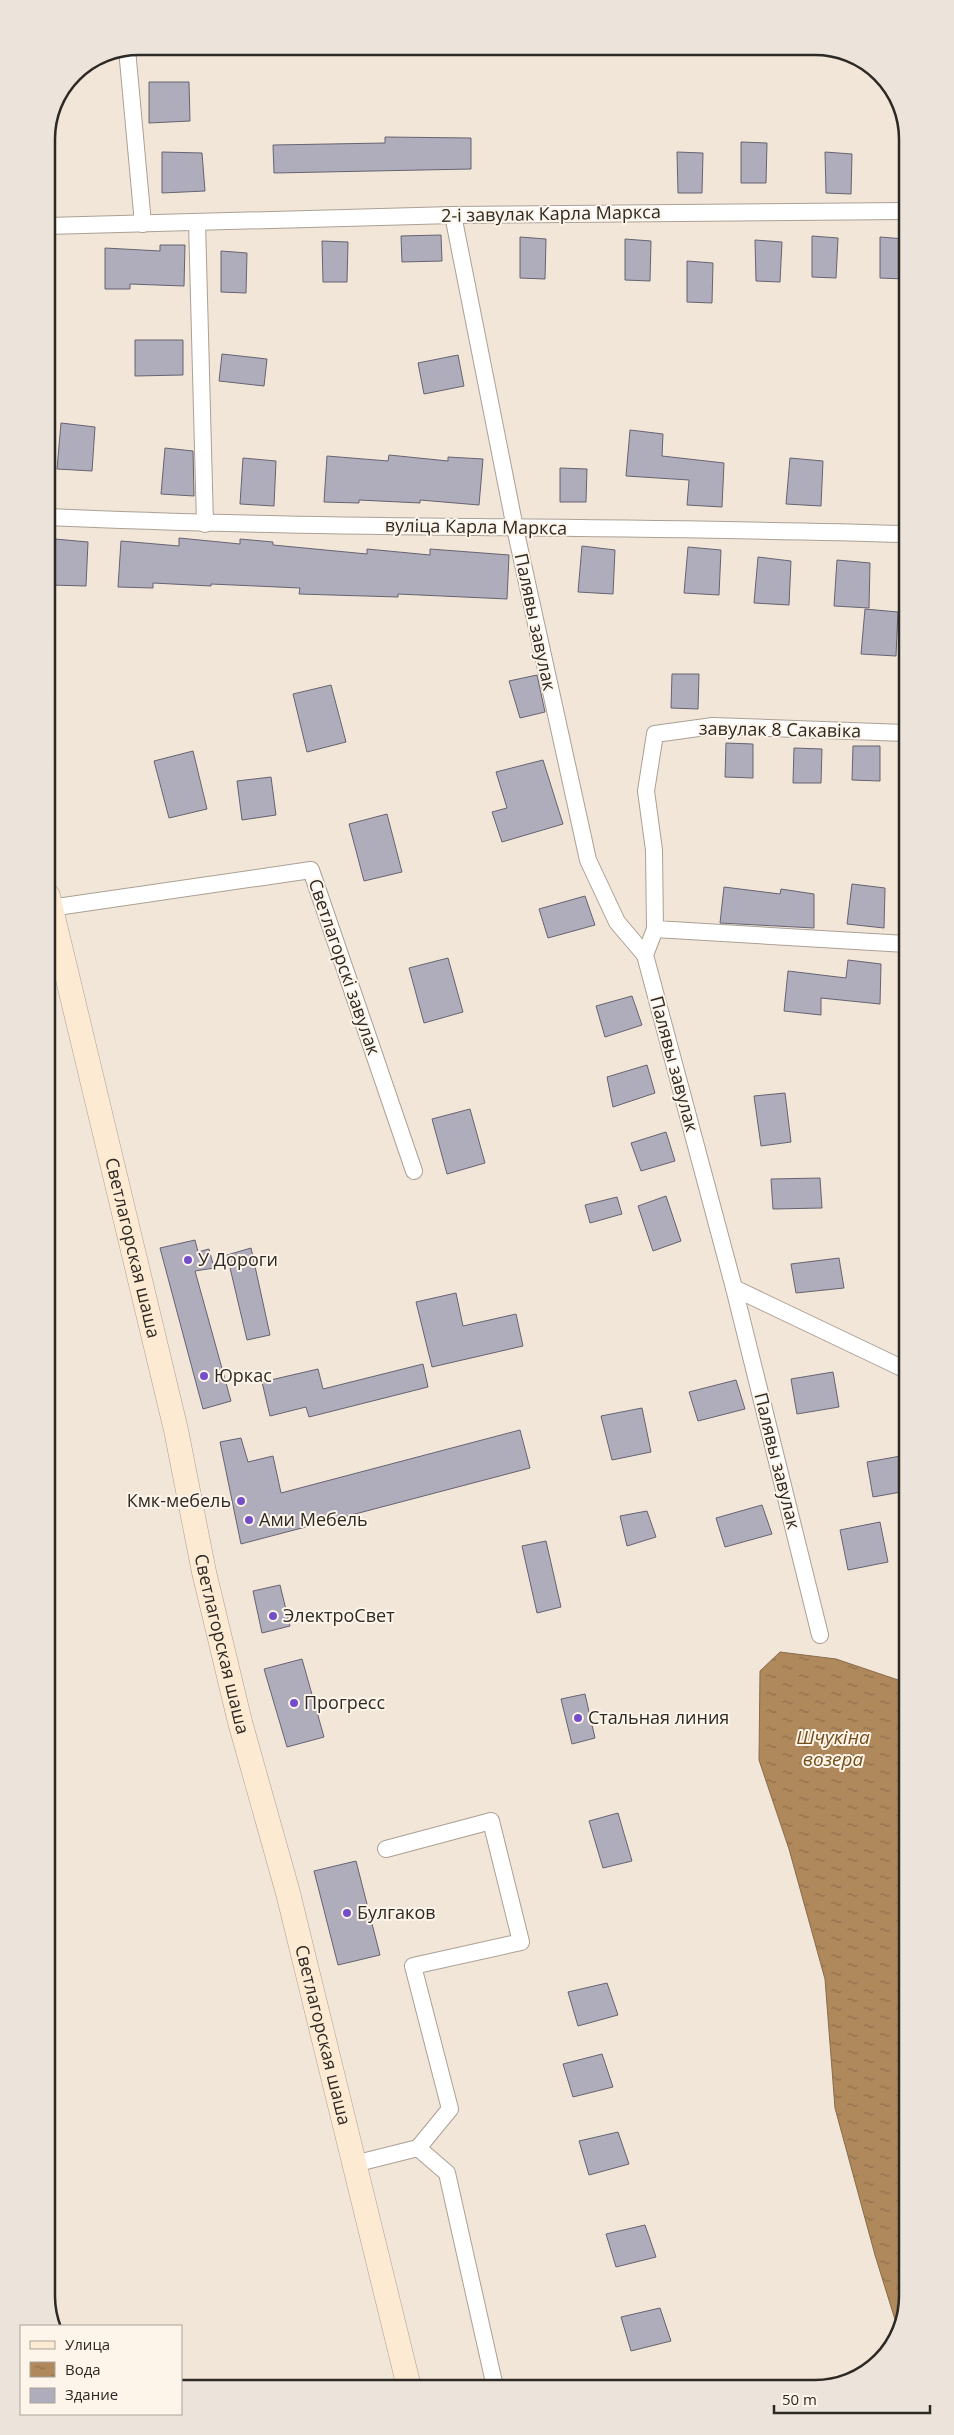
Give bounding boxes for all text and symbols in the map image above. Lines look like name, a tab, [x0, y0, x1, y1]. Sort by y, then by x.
street label: 2-і завулак Карла Маркса	[441, 199, 661, 227]
street label: вуліца Карла Маркса	[385, 512, 567, 540]
street label: Палявы завулак	[510, 551, 562, 693]
street label: завулак 8 Сакавіка	[699, 716, 861, 742]
street label: Светлагорскі завулак	[303, 875, 387, 1059]
street label: Палявы завулак	[645, 993, 705, 1135]
street label: Светлагорская шаша	[100, 1155, 167, 1340]
place label: У Дороги	[198, 1247, 278, 1271]
marker: У Дороги	[182, 1254, 194, 1266]
place label: Юркас	[214, 1363, 272, 1387]
marker: Юркас	[198, 1370, 210, 1382]
street label: Палявы завулак	[749, 1390, 807, 1532]
place label: Кмк-мебель	[127, 1488, 231, 1512]
marker: Кмк-мебель	[235, 1495, 247, 1507]
place label: Ами Мебель	[259, 1507, 368, 1531]
marker: Ами Мебель	[243, 1514, 255, 1526]
street label: Светлагорская шаша	[190, 1552, 256, 1737]
place label: ЭлектроСвет	[283, 1603, 395, 1627]
marker: ЭлектроСвет	[267, 1610, 279, 1622]
place label: Прогресс	[304, 1690, 385, 1714]
marker: Прогресс	[288, 1697, 300, 1709]
place label: Стальная линия	[588, 1705, 729, 1729]
marker: Стальная линия	[572, 1712, 584, 1724]
water label: Шчукіна возера	[796, 1724, 870, 1772]
place label: Булгаков	[357, 1900, 436, 1924]
marker: Булгаков	[341, 1907, 353, 1919]
street label: Светлагорская шаша	[290, 1942, 357, 2127]
legend	[20, 2325, 182, 2415]
text: Улица	[65, 2334, 110, 2354]
text: Вода	[65, 2359, 101, 2379]
scale bar	[774, 2382, 930, 2414]
text: Здание	[65, 2384, 118, 2404]
text: 50 m	[782, 2389, 817, 2409]

